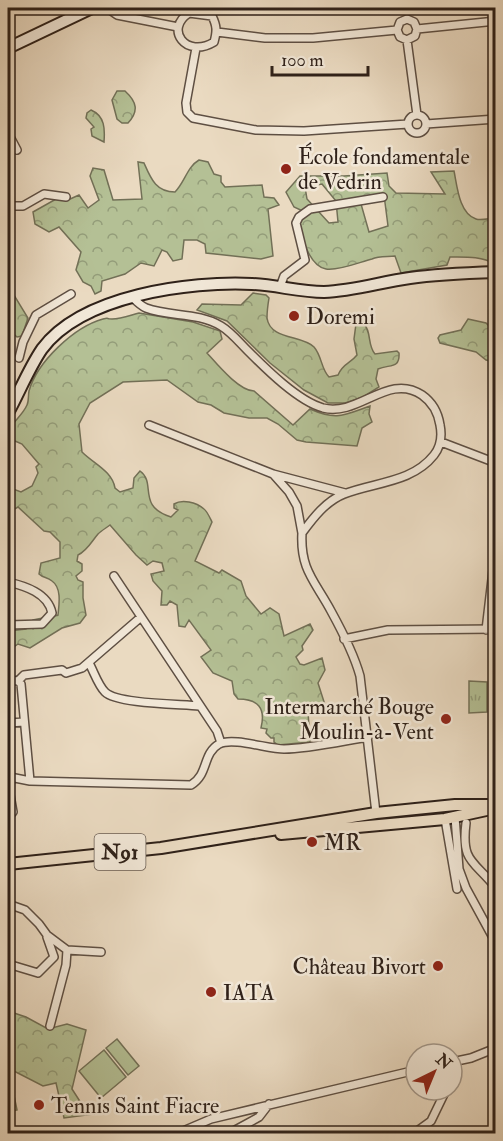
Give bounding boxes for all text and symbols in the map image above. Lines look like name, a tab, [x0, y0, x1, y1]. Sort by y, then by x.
scale bar	[272, 39, 368, 77]
text: 100 m	[281, 49, 324, 72]
place label: École fondamentale de Vedrin	[298, 142, 470, 196]
marker: École fondamentale de Vedrin	[279, 162, 293, 176]
place label: Doremi	[306, 303, 375, 331]
marker: Doremi	[287, 309, 301, 323]
place label: Intermarché Bouge Moulin-à-Vent	[264, 693, 434, 746]
marker: Intermarché Bouge Moulin-à-Vent	[439, 712, 453, 726]
place label: MR	[324, 829, 362, 857]
road number: N91	[94, 834, 146, 870]
marker: MR	[305, 835, 319, 849]
place label: Château Bivort	[293, 953, 426, 981]
marker: Château Bivort	[431, 959, 445, 973]
place label: IATA	[223, 979, 275, 1007]
marker: IATA	[204, 985, 218, 999]
north arrow	[404, 1042, 464, 1102]
text: N	[431, 1049, 456, 1074]
place label: Tennis Saint Fiacre	[51, 1092, 219, 1120]
marker: Tennis Saint Fiacre	[32, 1098, 46, 1112]

